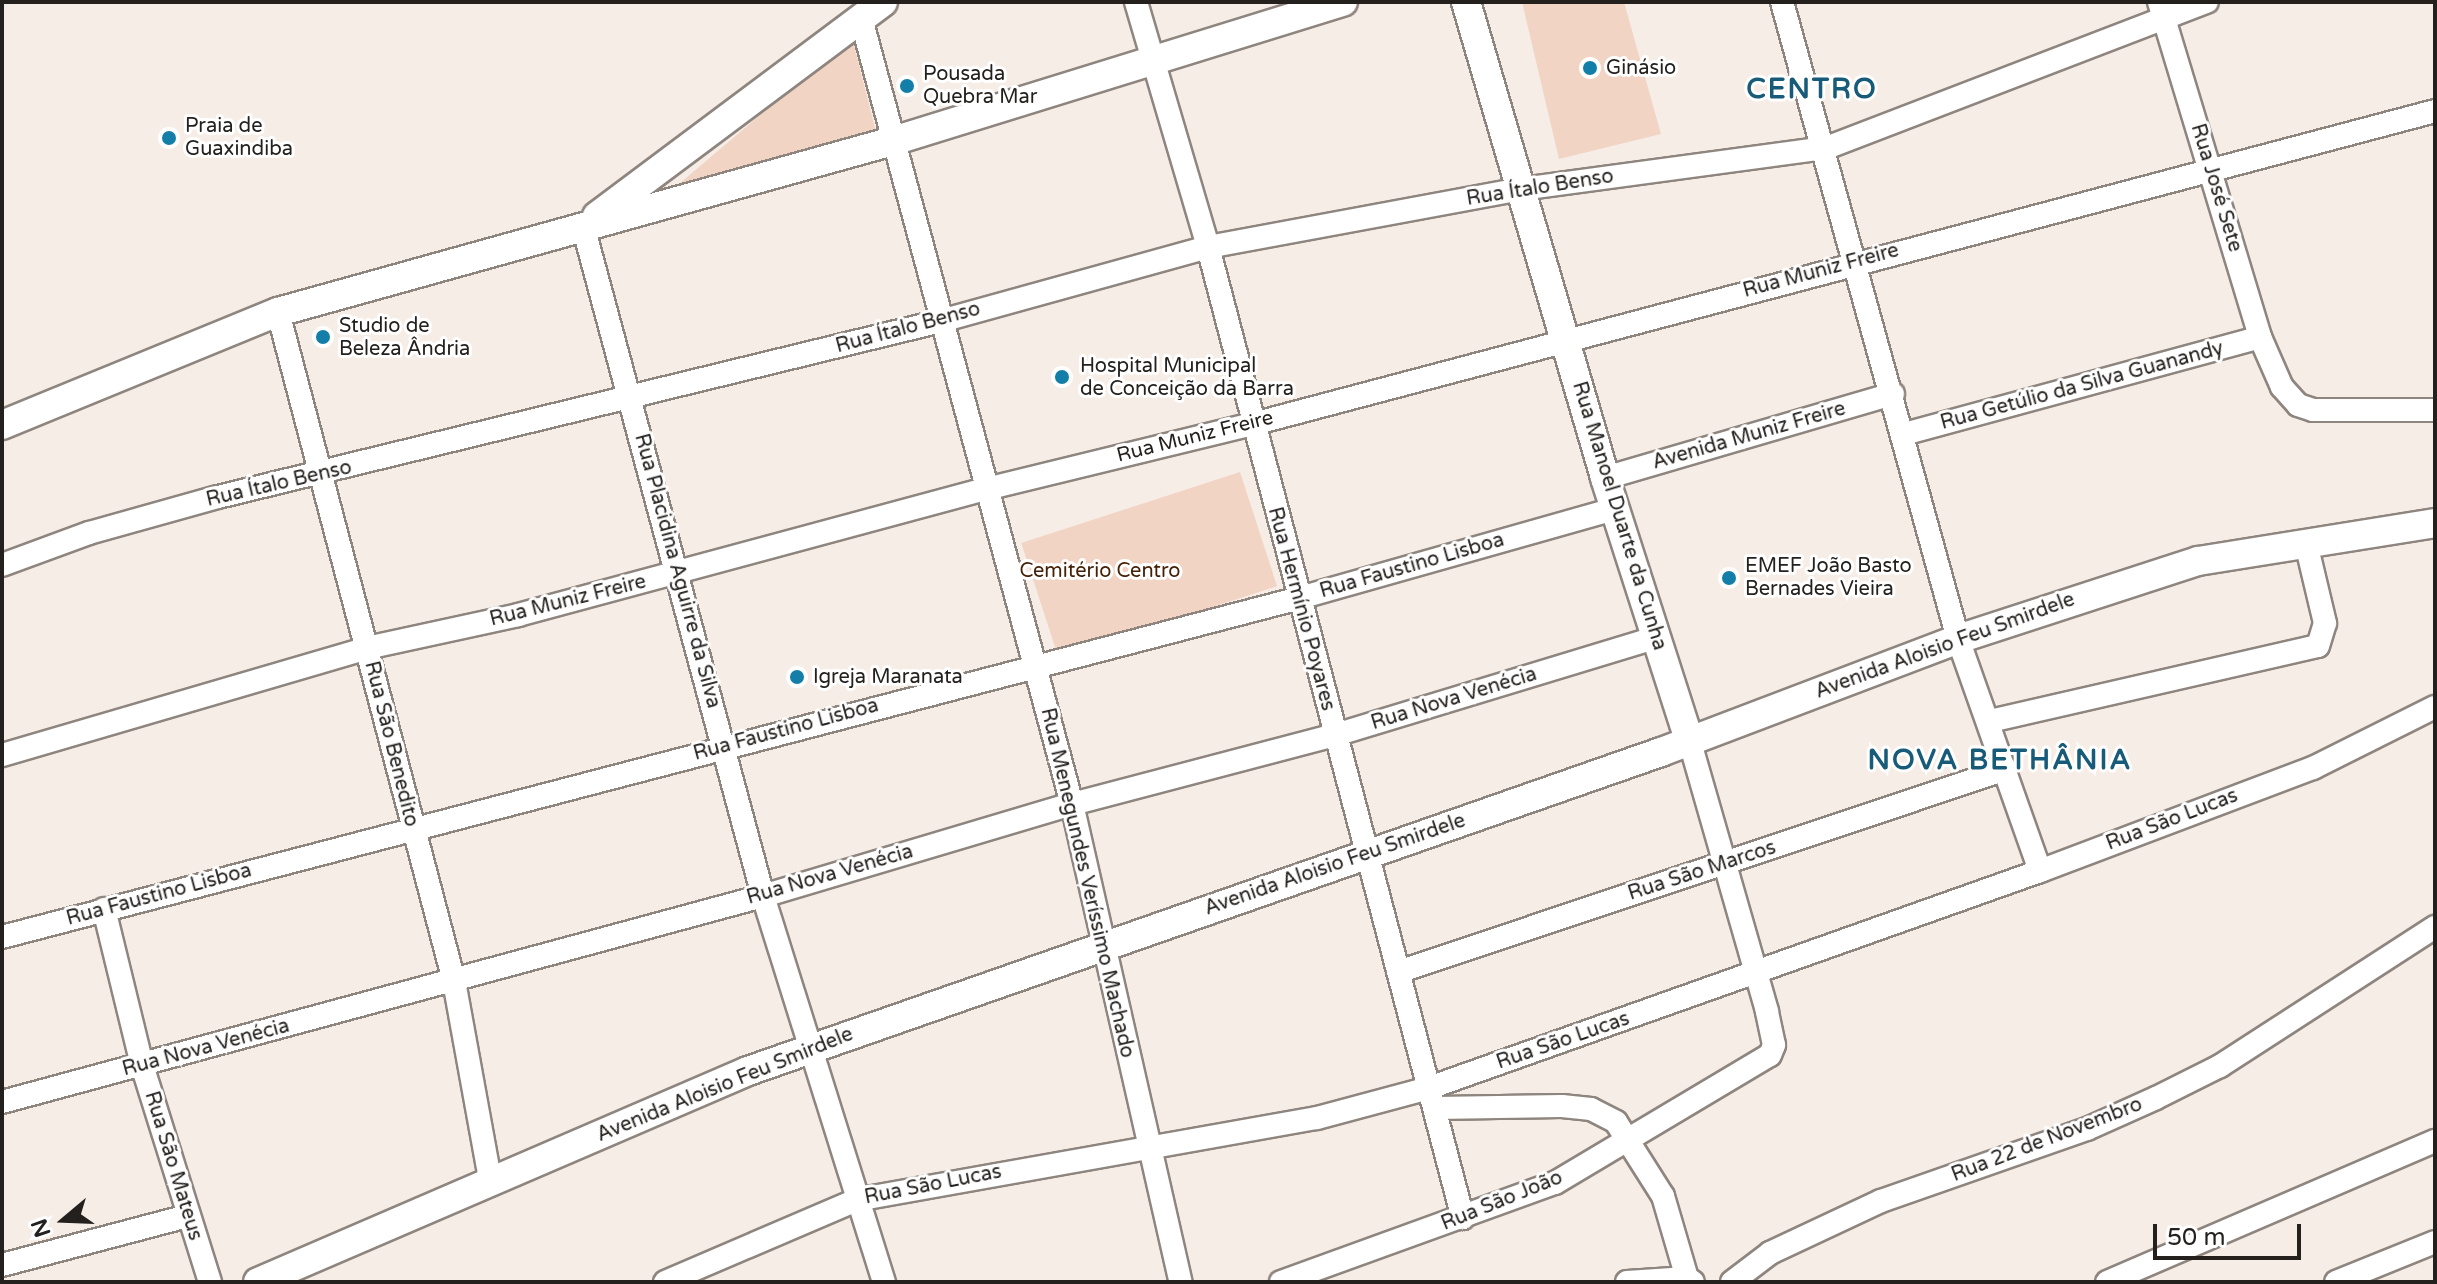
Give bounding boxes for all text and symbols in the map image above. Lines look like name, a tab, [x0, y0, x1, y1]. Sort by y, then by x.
place label: Ginásio	[1606, 56, 1676, 80]
marker: Ginásio	[1581, 59, 1599, 77]
place label: Pousada Quebra Mar	[923, 62, 1038, 109]
district label: CENTRO	[1746, 72, 1878, 106]
marker: Pousada Quebra Mar	[898, 77, 916, 95]
place label: Praia de Guaxindiba	[185, 114, 293, 161]
street label: Rua José Sete	[2185, 121, 2247, 255]
marker: Praia de Guaxindiba	[160, 129, 178, 147]
street label: Rua Ítalo Benso	[1465, 165, 1615, 211]
street label: Rua Muniz Freire	[1740, 239, 1902, 303]
street label: Rua Ítalo Benso	[833, 297, 983, 359]
place label: Studio de Beleza Ândria	[339, 314, 470, 361]
marker: Studio de Beleza Ândria	[314, 328, 332, 346]
street label: Rua Getúlio da Silva Guanandy	[1938, 337, 2226, 435]
place label: Hospital Municipal de Conceição da Barra	[1080, 354, 1294, 401]
marker: Hospital Municipal de Conceição da Barra	[1051, 366, 1073, 388]
street label: Rua Manoel Duarte da Cunha	[1567, 379, 1671, 653]
street label: Avenida Muniz Freire	[1650, 397, 1848, 475]
street label: Rua Muniz Freire	[1114, 406, 1276, 468]
street label: Rua Placidina Aguirre da Silva	[629, 431, 725, 711]
street label: Rua Ítalo Benso	[204, 456, 354, 512]
street label: Rua Hermínio Poyares	[1262, 505, 1340, 713]
street label: Rua Faustino Lisboa	[1317, 528, 1507, 604]
place label: EMEF João Basto Bernades Vieira	[1745, 554, 1912, 601]
park label: Cemitério Centro	[1019, 559, 1181, 583]
marker: EMEF João Basto Bernades Vieira	[1720, 569, 1738, 587]
street label: Rua Muniz Freire	[487, 570, 649, 632]
street label: Avenida Aloisio Feu Smirdele	[1812, 588, 2078, 704]
street label: Rua São Benedito	[359, 659, 423, 829]
street label: Rua Nova Venécia	[1368, 662, 1540, 736]
place label: Igreja Maranata	[813, 665, 963, 689]
marker: Igreja Maranata	[788, 668, 806, 686]
street label: Rua Faustino Lisboa	[691, 694, 881, 766]
street label: Rua Menegundes Veríssimo Machado	[1035, 706, 1139, 1060]
district label: NOVA BETHÂNIA	[1868, 743, 2132, 777]
street label: Rua São Lucas	[2103, 784, 2241, 856]
street label: Avenida Aloisio Feu Smirdele	[1201, 809, 1469, 921]
street label: Rua São Marcos	[1625, 836, 1779, 906]
street label: Rua Nova Venécia	[744, 840, 916, 910]
street label: Rua Faustino Lisboa	[64, 859, 254, 931]
street label: Rua São Lucas	[1493, 1007, 1633, 1075]
street label: Rua Nova Venécia	[120, 1014, 292, 1082]
street label: Avenida Aloisio Feu Smirdele	[593, 1023, 857, 1147]
street label: Rua São Mateus	[139, 1089, 207, 1243]
street label: Rua 22 de Novembro	[1948, 1093, 2146, 1187]
street label: Rua São Lucas	[862, 1160, 1004, 1210]
street label: Rua São João	[1438, 1166, 1566, 1236]
north arrow	[24, 1180, 104, 1260]
scale bar	[2157, 1208, 2305, 1258]
text: N	[26, 1215, 56, 1240]
text: 50 m	[2167, 1223, 2225, 1252]

